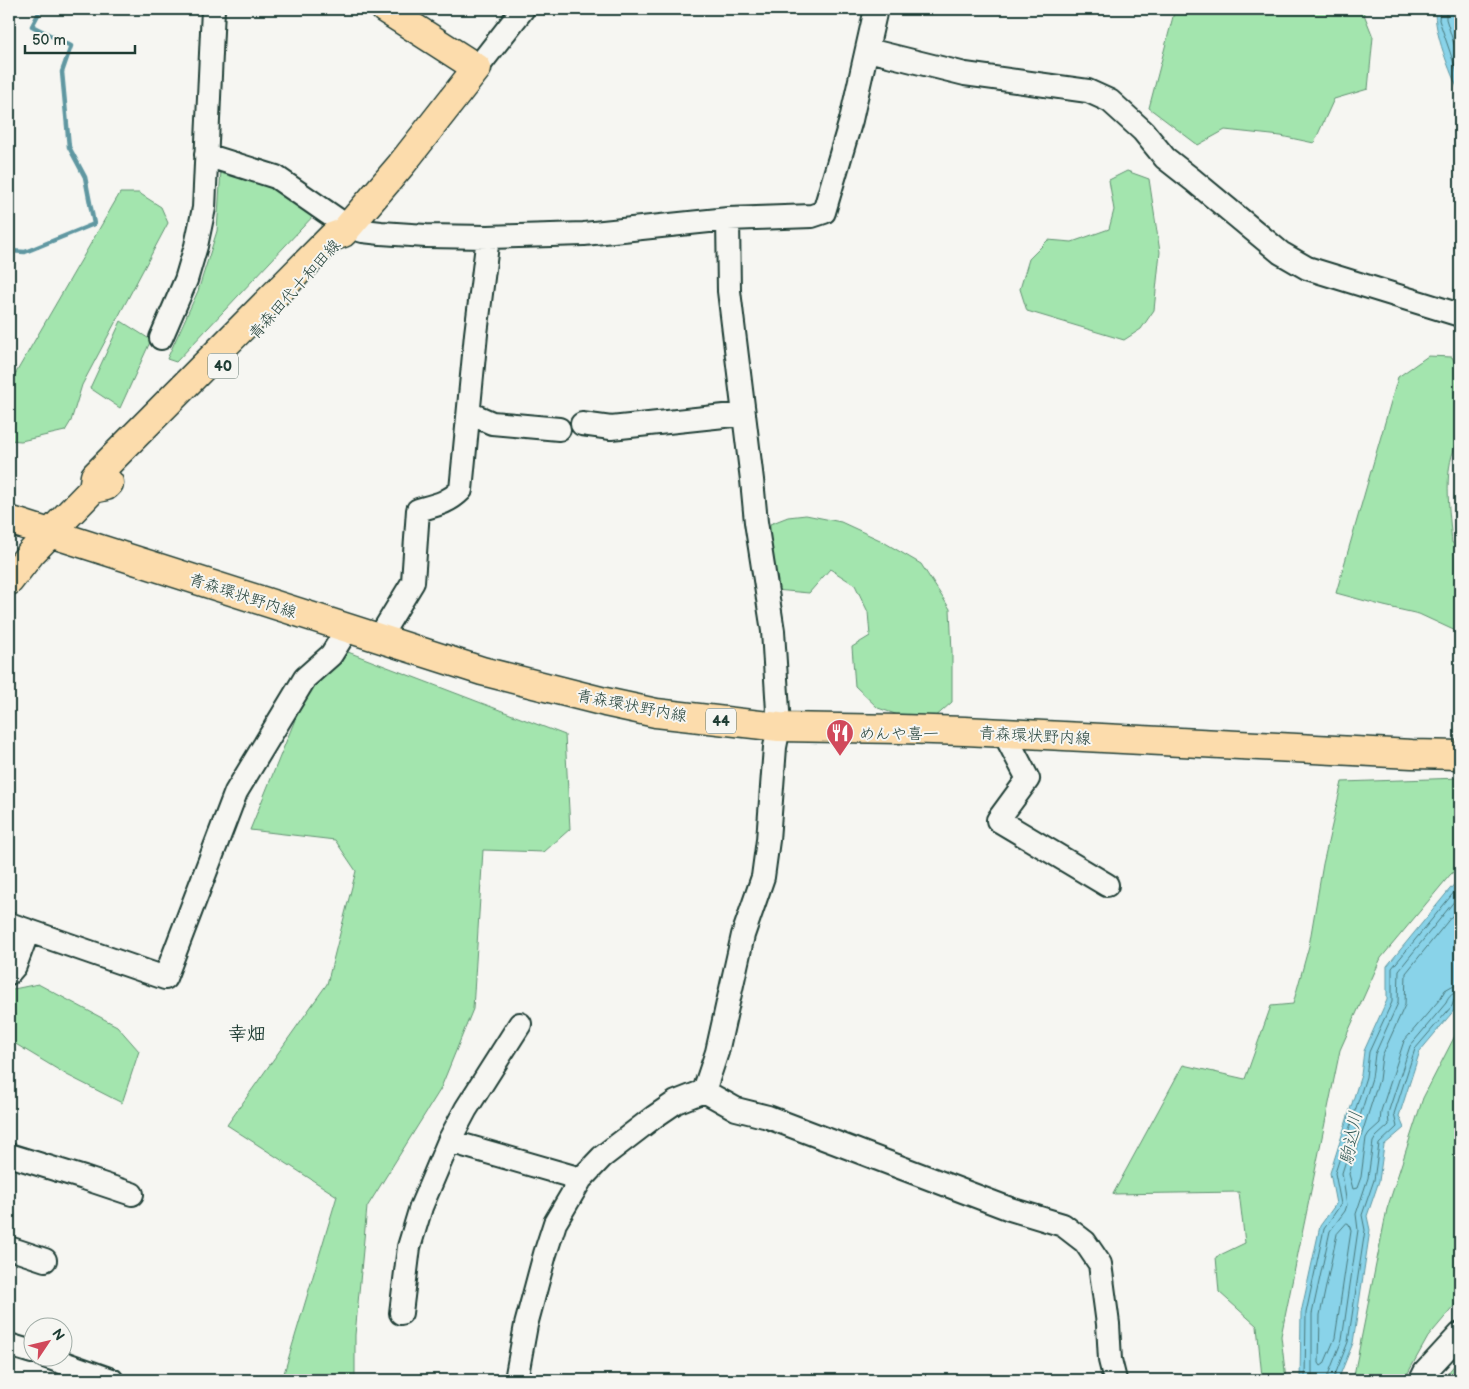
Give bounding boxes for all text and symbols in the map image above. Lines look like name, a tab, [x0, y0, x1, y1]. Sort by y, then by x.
scale bar	[25, 22, 135, 54]
text: 50 m	[32, 31, 66, 50]
street label: 青森田代十和田線	[245, 236, 345, 344]
road number: 40	[208, 354, 238, 378]
street label: 青森環状野内線	[186, 570, 299, 623]
street label: 青森環状野内線	[575, 686, 689, 726]
road number: 44	[706, 708, 736, 734]
restaurant icon: めんや喜一	[825, 718, 855, 757]
street label: 青森環状野内線	[978, 724, 1091, 749]
place label: めんや喜一	[859, 725, 939, 744]
district label: 幸畑	[228, 1023, 266, 1046]
water label: 駒込川	[1336, 1110, 1367, 1167]
north arrow	[22, 1316, 72, 1366]
text: N	[48, 1326, 68, 1344]

